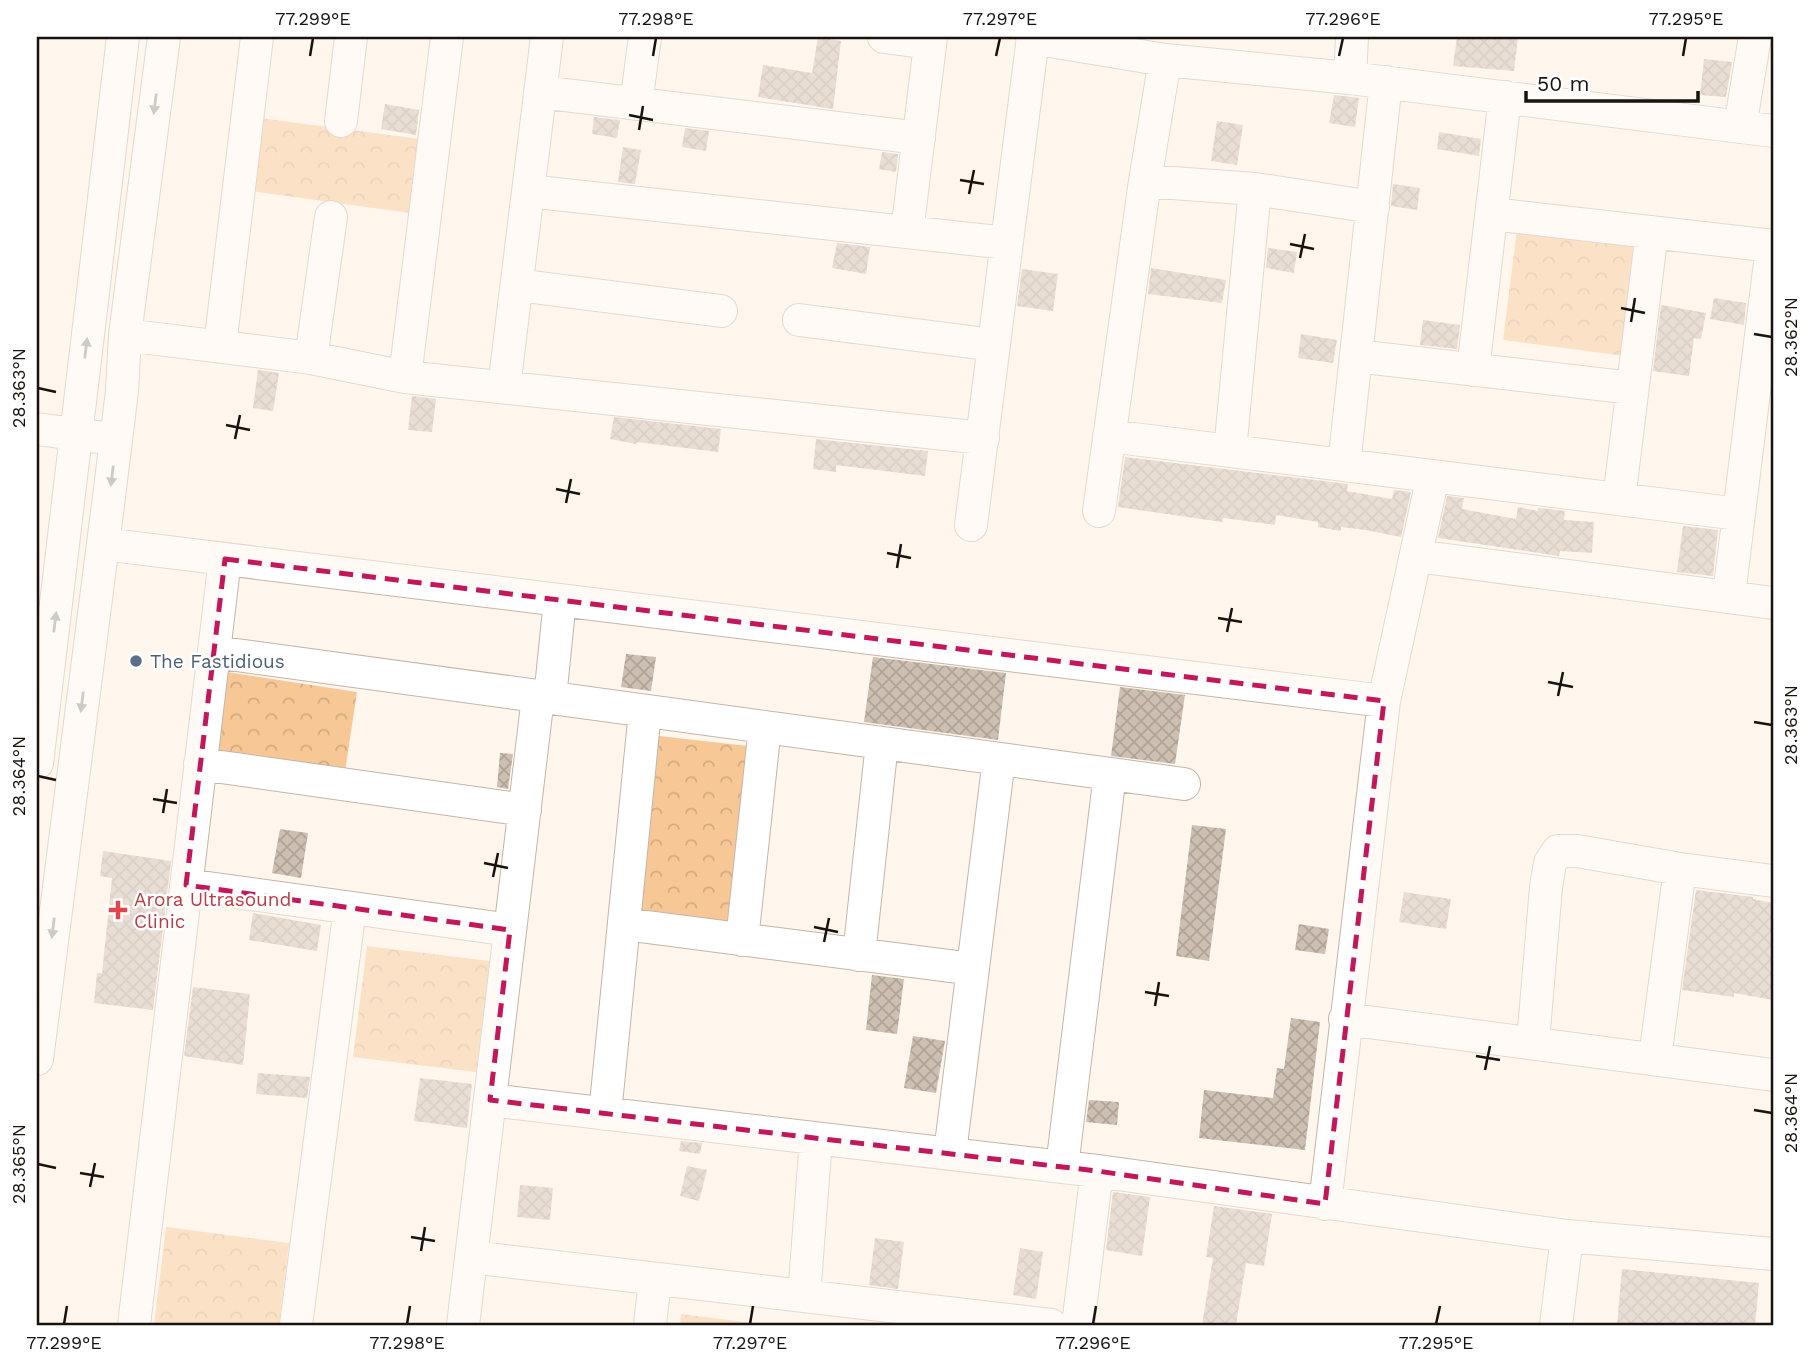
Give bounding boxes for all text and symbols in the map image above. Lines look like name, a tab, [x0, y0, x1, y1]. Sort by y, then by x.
text: 77.299°E	[275, 8, 351, 29]
text: 77.298°E	[618, 8, 694, 29]
text: 77.297°E	[963, 8, 1037, 29]
text: 77.296°E	[1305, 8, 1381, 29]
text: 77.295°E	[1648, 8, 1724, 29]
scale bar	[1526, 60, 1698, 104]
text: 50 m	[1537, 71, 1589, 96]
one-way arrow	[149, 94, 160, 116]
text: 28.362°N	[1780, 297, 1801, 377]
one-way arrow	[80, 337, 91, 359]
text: 28.363°N	[8, 348, 29, 428]
one-way arrow	[106, 465, 117, 487]
one-way arrow	[49, 611, 60, 633]
place label: The Fastidious	[150, 650, 285, 673]
marker: The Fastidious	[128, 653, 144, 669]
text: 28.363°N	[1780, 685, 1801, 765]
one-way arrow	[77, 691, 88, 713]
text: 28.364°N	[8, 736, 29, 816]
place label: Arora Ultrasound Clinic	[134, 888, 291, 933]
marker: Arora Ultrasound Clinic	[108, 900, 128, 920]
one-way arrow	[48, 917, 59, 939]
text: 28.364°N	[1780, 1073, 1801, 1153]
text: 28.365°N	[8, 1124, 29, 1204]
text: 77.299°E	[26, 1332, 102, 1353]
text: 77.298°E	[369, 1332, 445, 1353]
text: 77.297°E	[713, 1332, 787, 1353]
text: 77.296°E	[1055, 1332, 1131, 1353]
text: 77.295°E	[1398, 1332, 1474, 1353]

